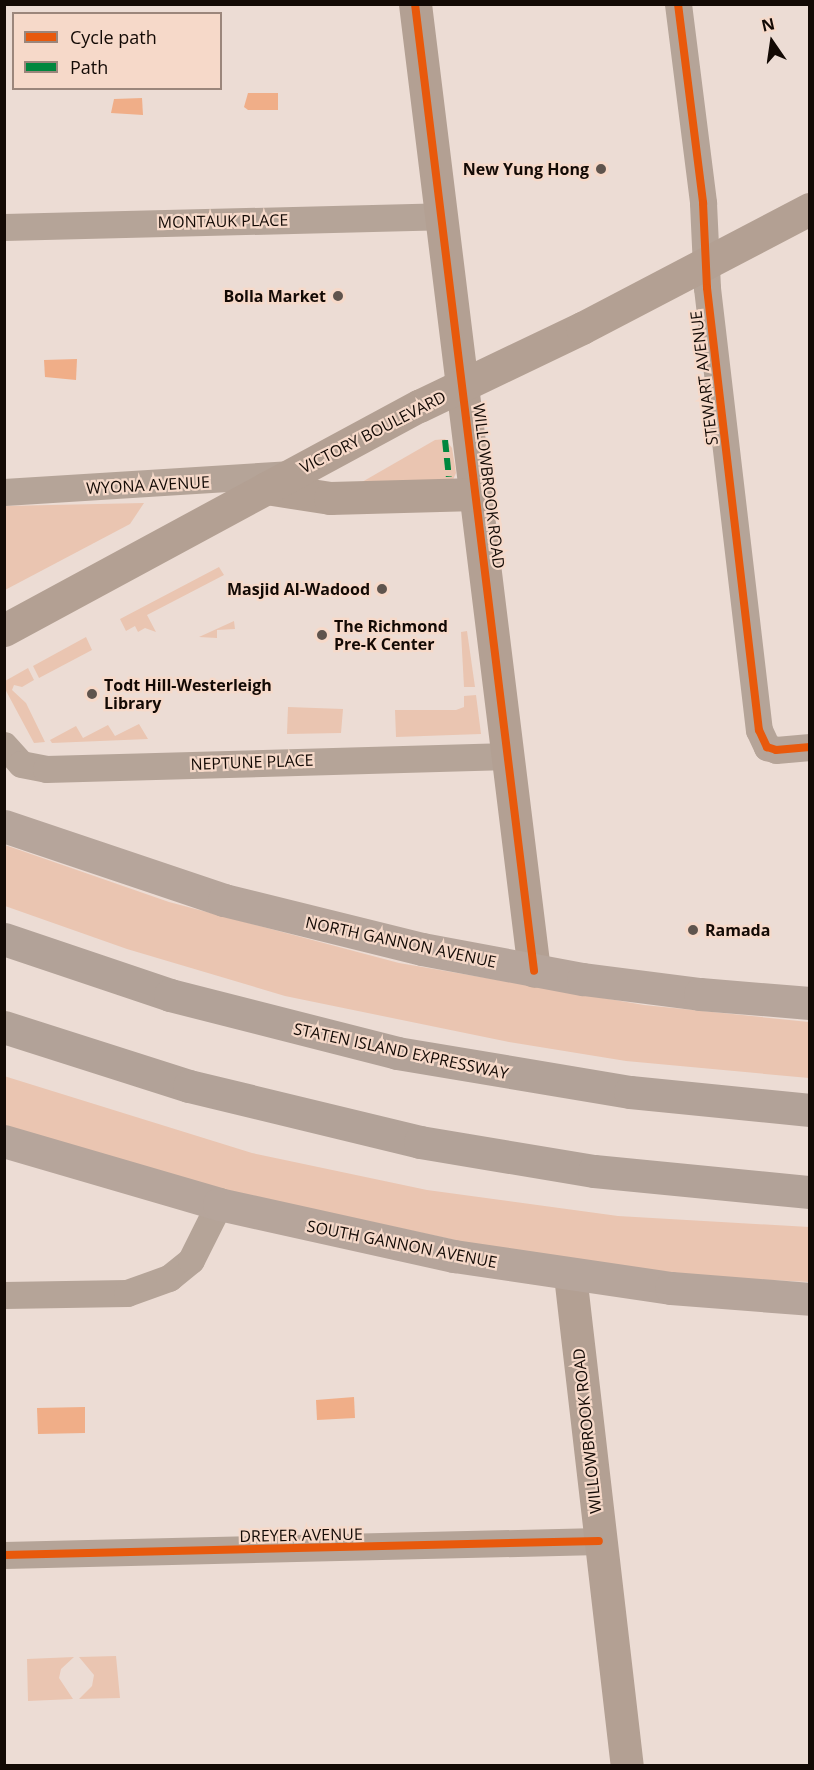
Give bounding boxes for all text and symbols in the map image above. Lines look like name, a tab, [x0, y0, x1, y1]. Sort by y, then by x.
legend	[12, 12, 222, 90]
north arrow	[742, 12, 802, 72]
text: N	[759, 12, 777, 37]
text: Cycle path	[70, 25, 157, 49]
text: Path	[70, 55, 108, 79]
place label: New Yung Hong	[463, 159, 589, 179]
marker: New Yung Hong	[594, 162, 608, 176]
street label: MONTAUK PLACE	[158, 210, 288, 232]
place label: Bolla Market	[223, 286, 326, 306]
marker: Bolla Market	[331, 289, 345, 303]
street label: STEWART AVENUE	[686, 310, 722, 446]
street label: VICTORY BOULEVARD	[297, 387, 449, 477]
street label: WILLOWBROOK ROAD	[469, 402, 509, 570]
street label: WYONA AVENUE	[86, 472, 210, 498]
place label: Masjid Al-Wadood	[227, 579, 370, 599]
marker: Masjid Al-Wadood	[375, 582, 389, 596]
place label: The Richmond Pre-K Center	[334, 616, 448, 654]
marker: The Richmond Pre-K Center	[315, 628, 329, 642]
place label: Todt Hill-Westerleigh Library	[104, 675, 272, 713]
marker: Todt Hill-Westerleigh Library	[85, 687, 99, 701]
street label: NEPTUNE PLACE	[190, 750, 314, 774]
street label: NORTH GANNON AVENUE	[304, 912, 498, 972]
place label: Ramada	[705, 920, 770, 940]
marker: Ramada	[686, 923, 700, 937]
street label: STATEN ISLAND EXPRESSWAY	[292, 1019, 510, 1083]
street label: SOUTH GANNON AVENUE	[305, 1216, 499, 1272]
street label: WILLOWBROOK ROAD	[569, 1347, 605, 1515]
street label: DREYER AVENUE	[239, 1524, 363, 1546]

